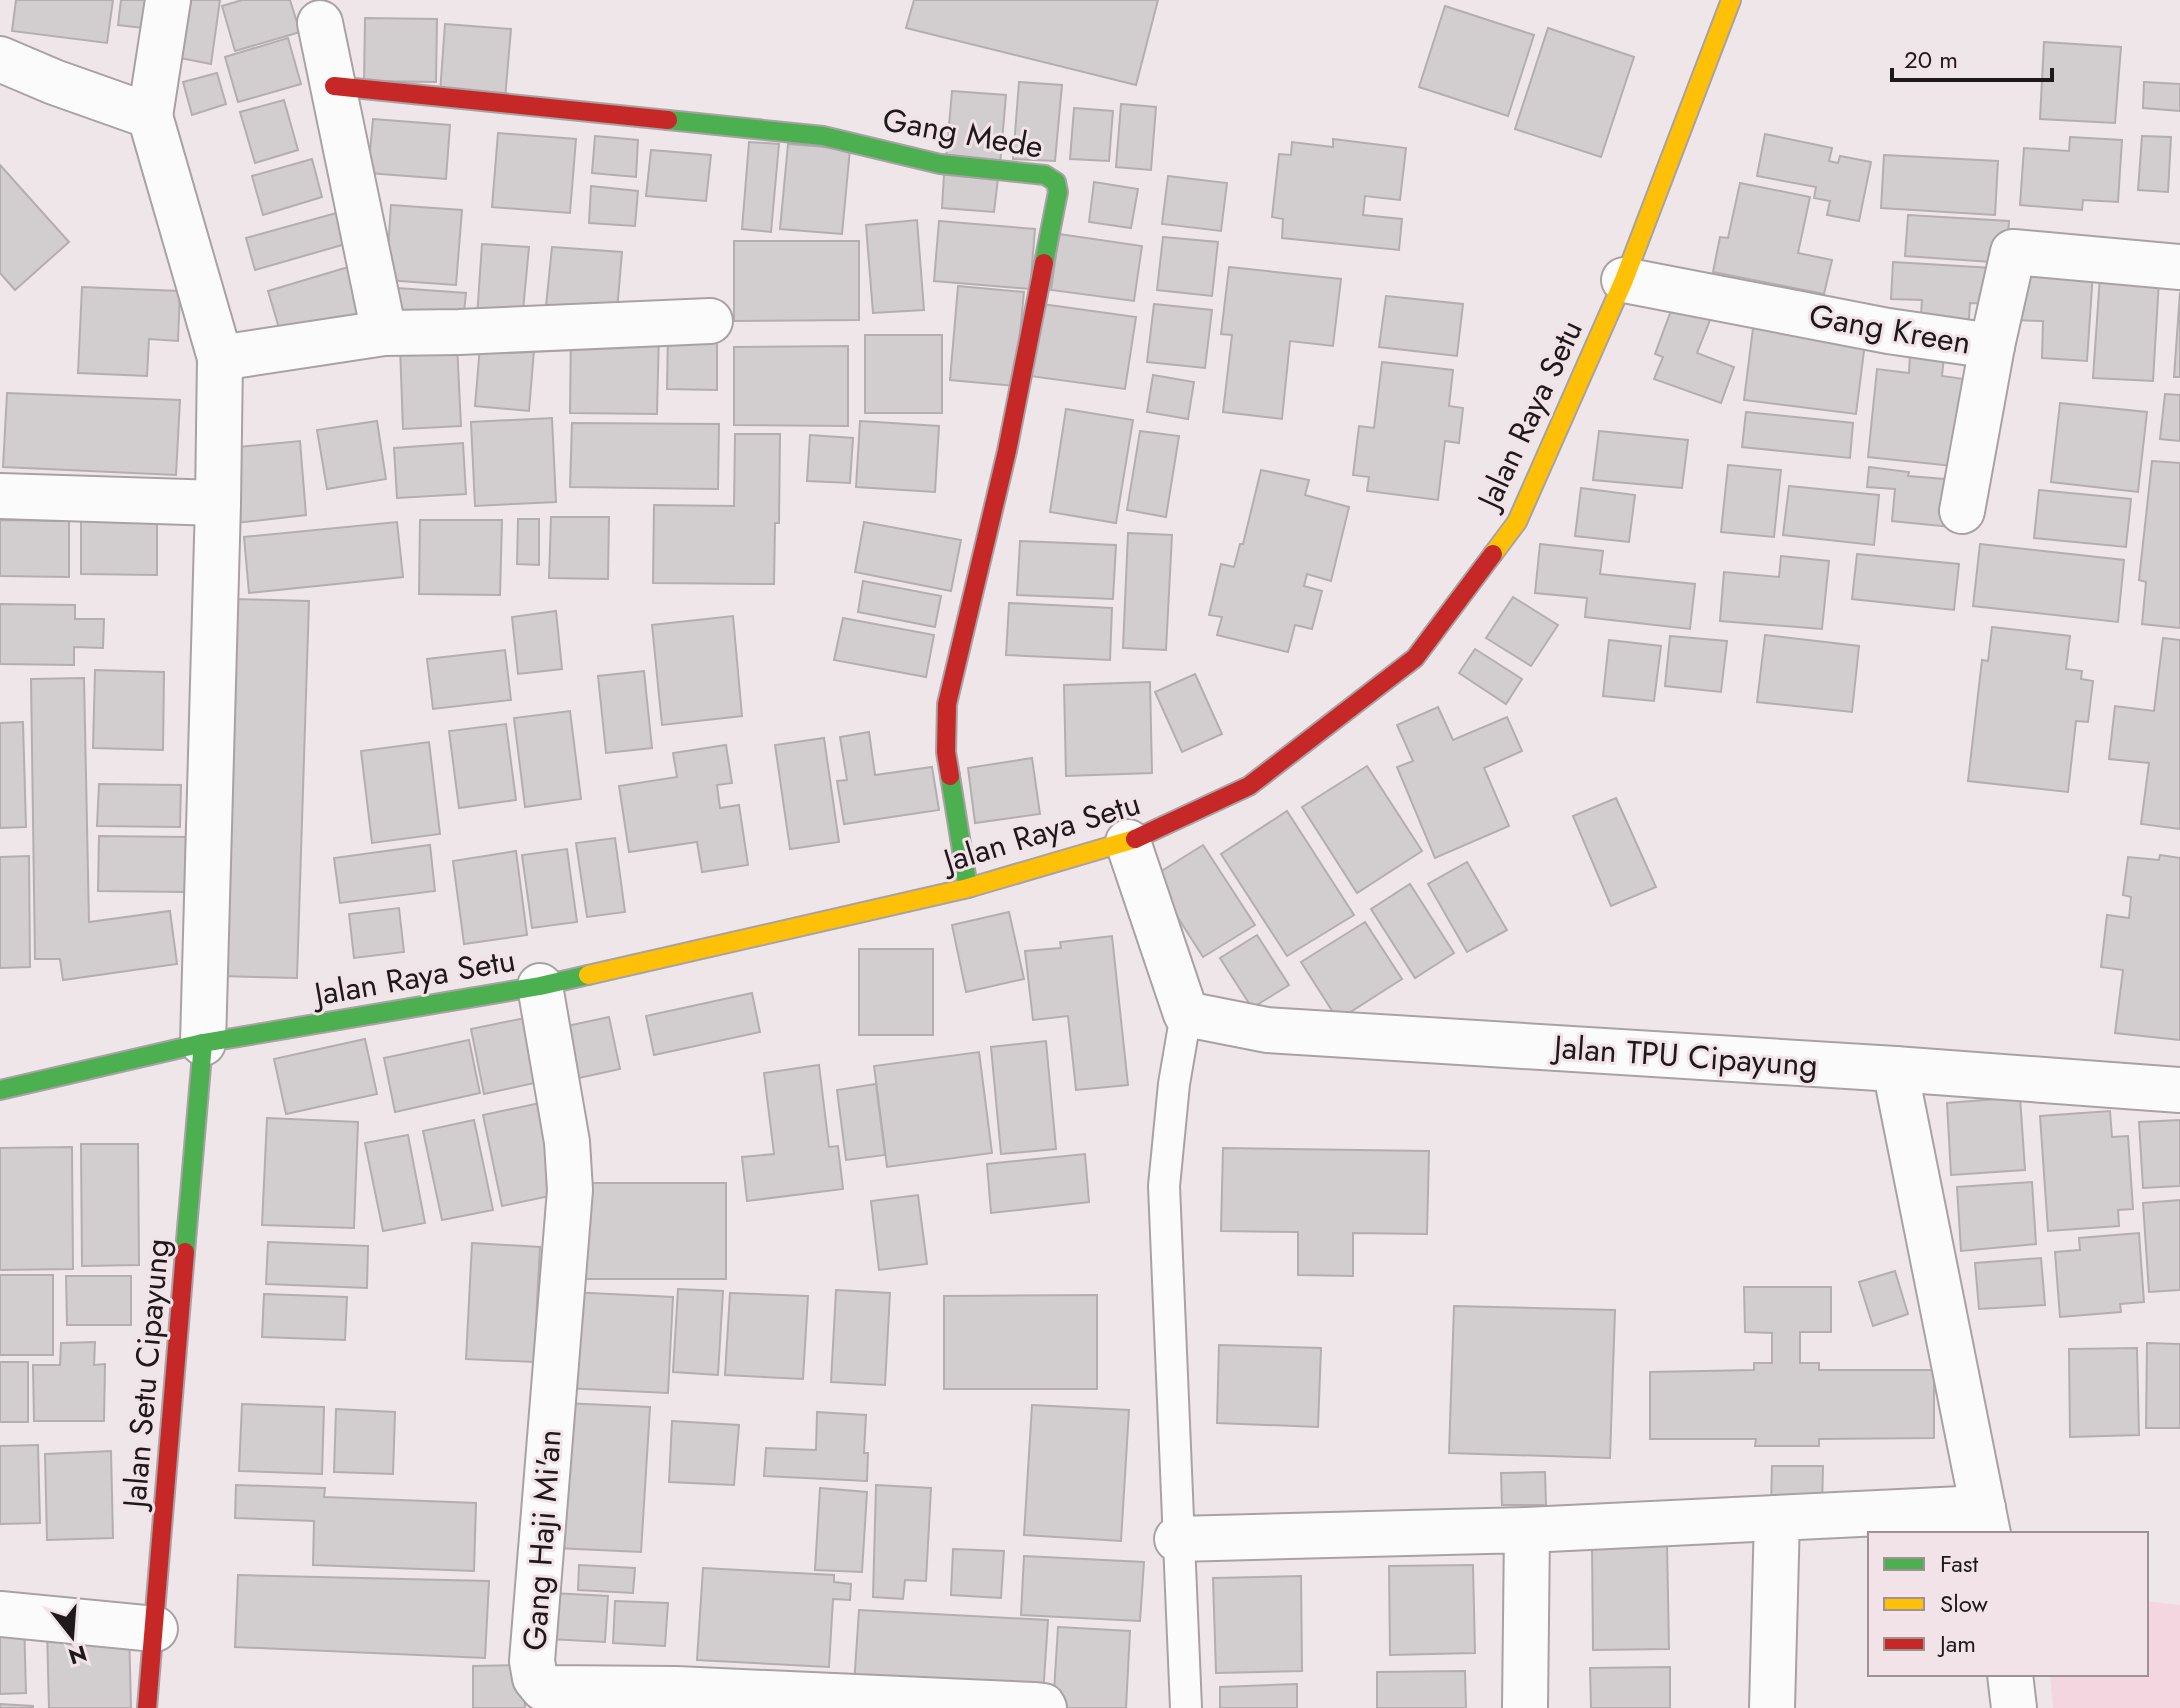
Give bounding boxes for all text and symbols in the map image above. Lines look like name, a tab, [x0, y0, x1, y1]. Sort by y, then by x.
scale bar	[1892, 32, 2052, 82]
text: 20 m	[1904, 42, 1958, 77]
street label: Gang Mede	[879, 96, 1047, 170]
street label: Gang Kreen	[1806, 292, 1974, 366]
street label: Jalan Raya Setu	[1465, 312, 1594, 519]
street label: Jalan Raya Setu	[934, 780, 1146, 885]
street label: Jalan Raya Setu	[307, 937, 519, 1018]
street label: Jalan TPU Cipayung	[1549, 1024, 1819, 1088]
street label: Jalan Setu Cipayung	[111, 1237, 181, 1513]
street label: Gang Haji Mi'an	[511, 1428, 573, 1652]
legend	[1868, 1532, 2148, 1676]
text: Fast	[1940, 1546, 1978, 1581]
text: Slow	[1940, 1586, 1988, 1621]
north arrow	[32, 1596, 112, 1676]
text: Jam	[1937, 1626, 1976, 1661]
text: N	[65, 1637, 91, 1673]

